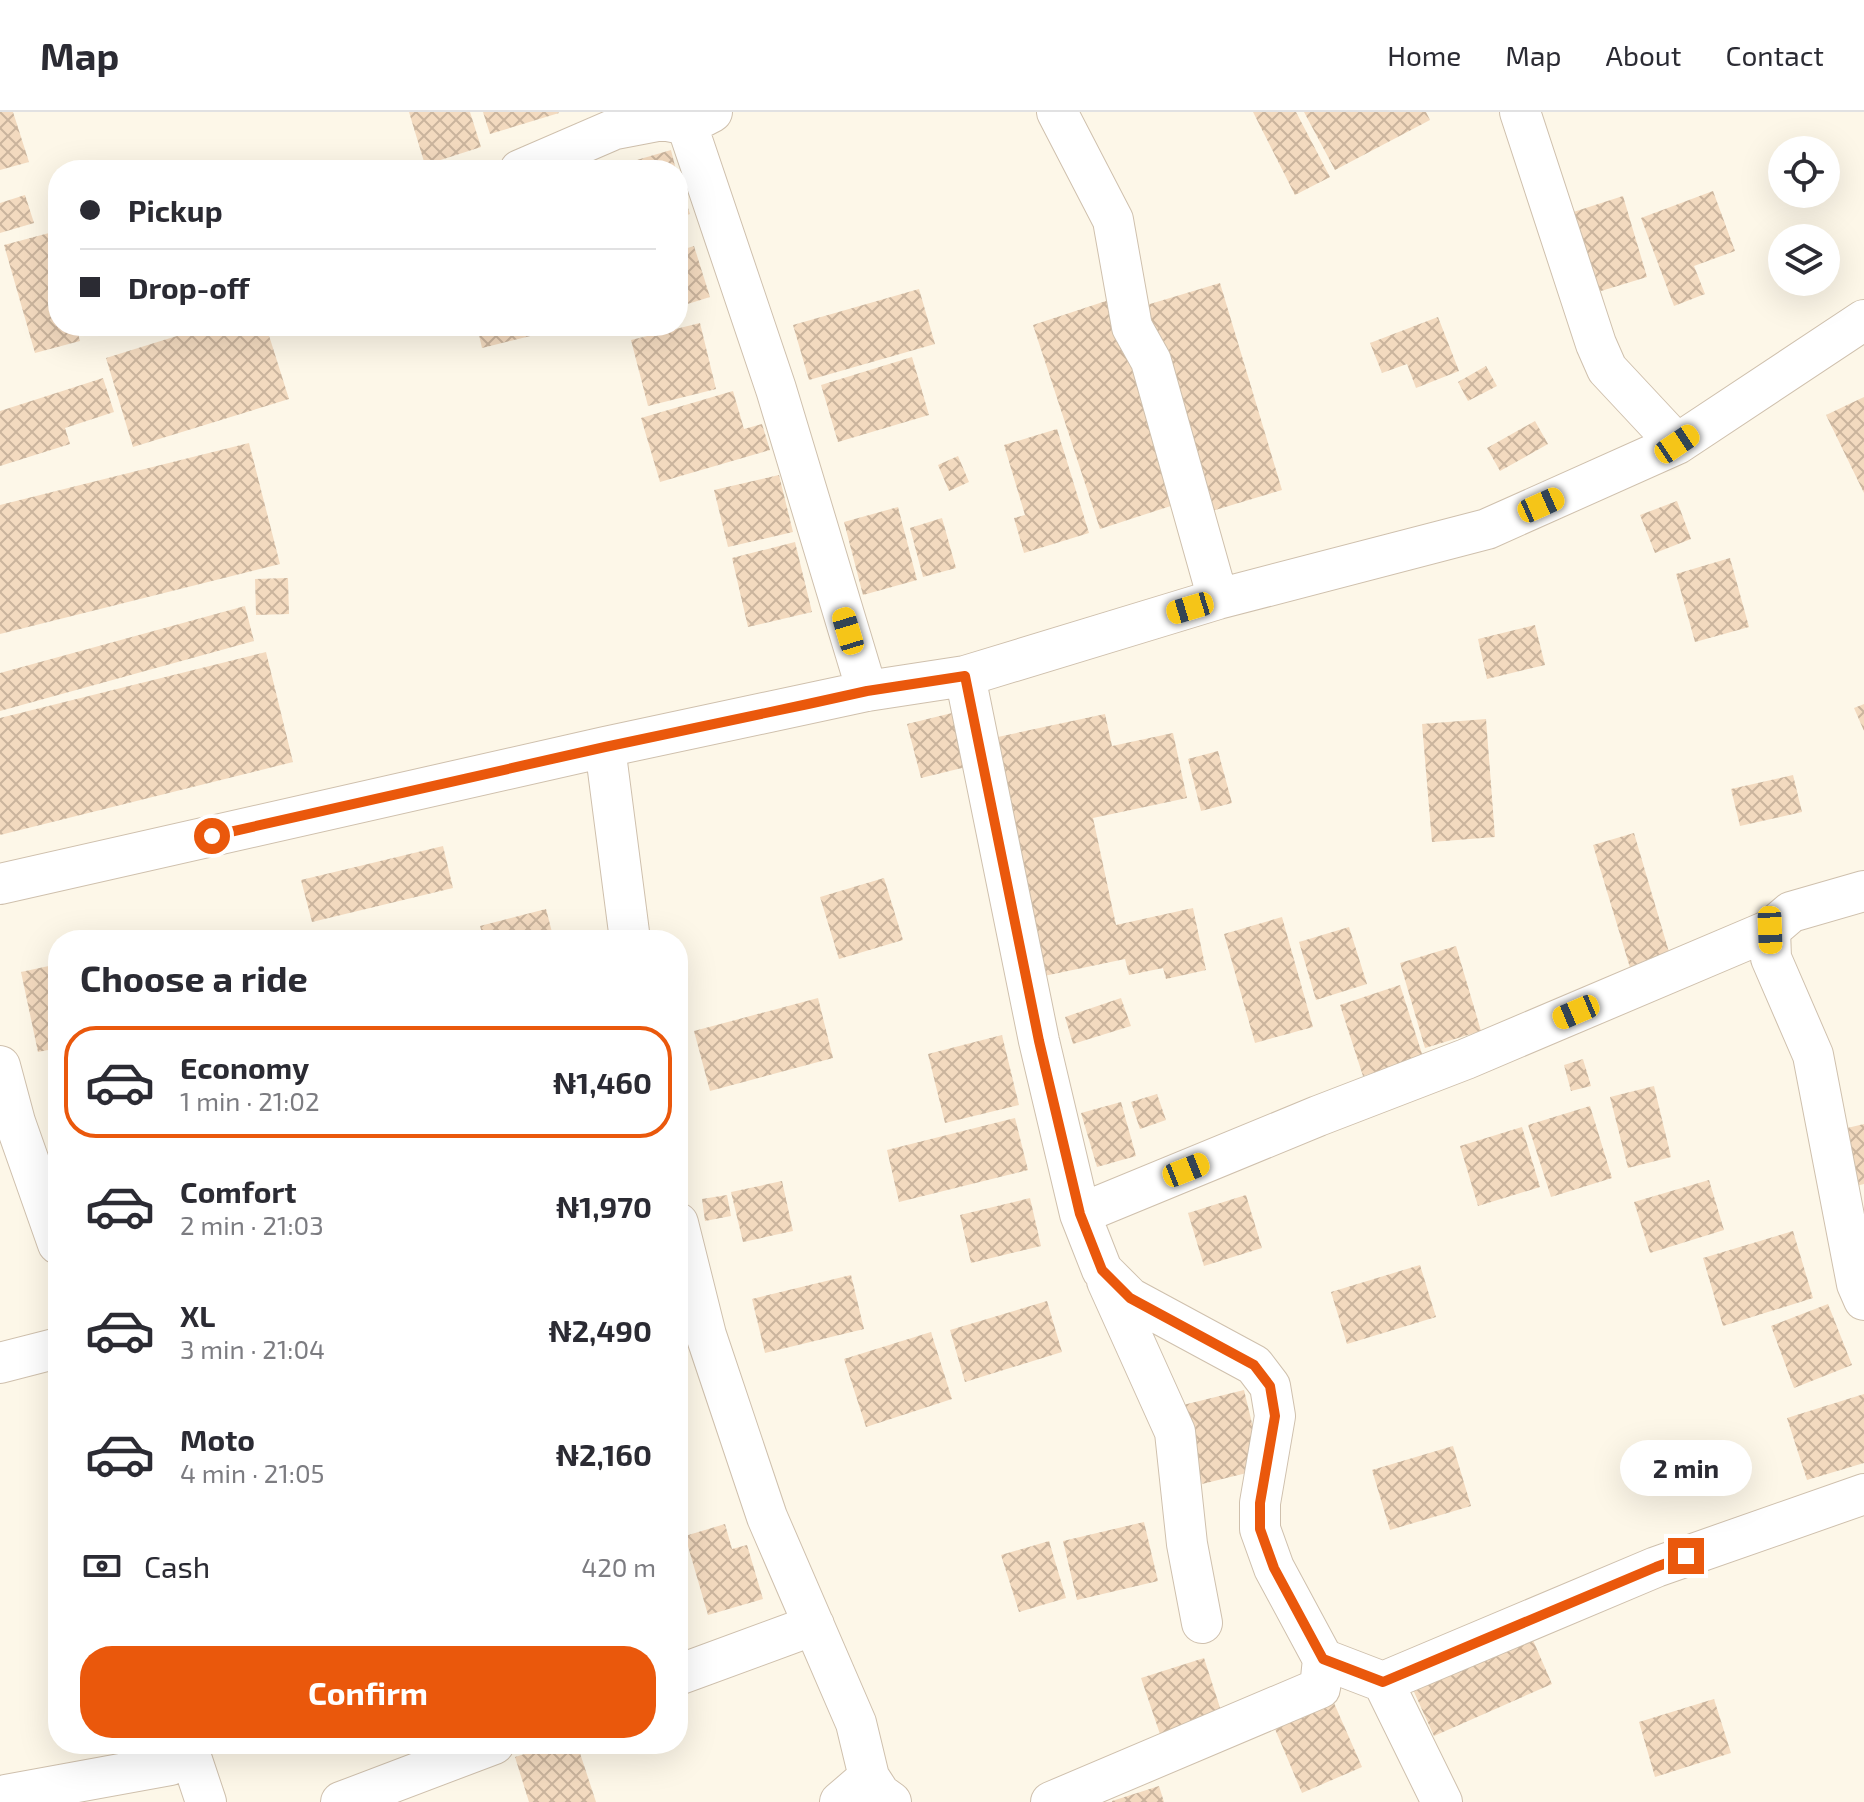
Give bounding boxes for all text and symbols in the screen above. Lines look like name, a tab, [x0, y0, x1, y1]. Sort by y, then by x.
text: Map	[40, 32, 119, 78]
text: Home	[1387, 38, 1461, 72]
text: Map	[1505, 38, 1562, 72]
text: About	[1606, 38, 1681, 72]
text: Contact	[1725, 38, 1824, 72]
map controls	[1768, 136, 1840, 296]
button: locate	[1768, 136, 1840, 208]
text: Pickup	[128, 192, 223, 228]
button: layers	[1768, 224, 1840, 296]
text: Drop-off	[128, 269, 250, 305]
car	[1650, 421, 1704, 467]
car	[1514, 484, 1568, 526]
car	[1164, 590, 1216, 626]
car	[830, 605, 866, 657]
route start	[194, 818, 230, 854]
car	[1757, 906, 1783, 954]
text: Choose a ride	[80, 956, 308, 999]
car	[1549, 992, 1603, 1032]
icon: car	[84, 1046, 156, 1118]
text: Economy	[180, 1049, 309, 1085]
text: ₦1,460	[553, 1064, 652, 1100]
text: 1 min · 21:02	[180, 1085, 320, 1116]
car	[1159, 1150, 1213, 1190]
icon: car	[84, 1170, 156, 1242]
text: Comfort	[180, 1173, 297, 1209]
text: ₦1,970	[556, 1188, 652, 1224]
text: 2 min · 21:03	[180, 1209, 324, 1240]
icon: car	[84, 1294, 156, 1366]
text: XL	[180, 1297, 215, 1333]
text: ₦2,490	[549, 1312, 652, 1348]
text: 3 min · 21:04	[180, 1333, 325, 1364]
icon: car	[84, 1418, 156, 1490]
text: Moto	[180, 1421, 255, 1457]
text: ₦2,160	[556, 1436, 652, 1472]
callout: 2 min	[1620, 1440, 1752, 1496]
text: 2 min	[1653, 1452, 1719, 1483]
text: 4 min · 21:05	[180, 1457, 325, 1488]
route end	[1668, 1538, 1704, 1574]
icon: cash	[80, 1544, 124, 1588]
text: Cash	[144, 1548, 210, 1584]
text: 420 m	[581, 1551, 656, 1582]
button: Confirm	[80, 1646, 656, 1738]

